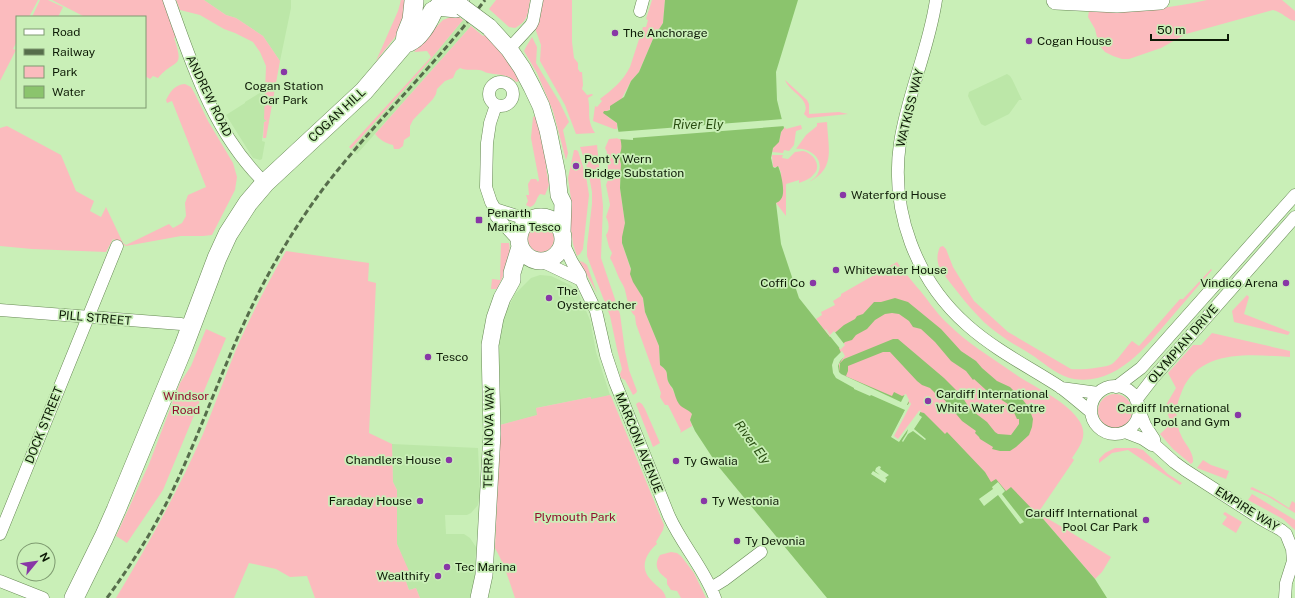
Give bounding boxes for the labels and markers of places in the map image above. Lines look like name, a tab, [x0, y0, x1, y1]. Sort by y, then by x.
place label: The Anchorage	[623, 26, 708, 40]
marker: The Anchorage	[610, 28, 620, 38]
place label: Cogan House	[1037, 34, 1112, 48]
marker: Cogan House	[1024, 36, 1034, 46]
marker: Cogan Station Car Park	[279, 67, 289, 77]
place label: Cogan Station Car Park	[245, 79, 324, 107]
place label: Pont Y Wern Bridge Substation	[584, 152, 684, 180]
marker: Pont Y Wern Bridge Substation	[571, 161, 581, 171]
place label: Waterford House	[851, 188, 946, 202]
marker: Waterford House	[838, 190, 848, 200]
place label: Penarth Marina Tesco	[487, 206, 561, 234]
marker: Penarth Marina Tesco	[474, 215, 484, 225]
place label: Whitewater House	[844, 263, 947, 277]
marker: Whitewater House	[831, 265, 841, 275]
place label: Coffi Co	[760, 276, 805, 290]
place label: Vindico Arena	[1200, 276, 1278, 290]
marker: Coffi Co	[808, 278, 818, 288]
marker: Vindico Arena	[1281, 278, 1291, 288]
place label: The Oystercatcher	[557, 284, 636, 312]
marker: The Oystercatcher	[544, 293, 554, 303]
place label: Tesco	[436, 350, 469, 364]
marker: Tesco	[423, 352, 433, 362]
place label: Cardiff International White Water Centre	[936, 387, 1049, 415]
marker: Cardiff International White Water Centre	[923, 396, 933, 406]
place label: Cardiff International Pool and Gym	[1117, 401, 1230, 429]
marker: Cardiff International Pool and Gym	[1233, 410, 1243, 420]
place label: Chandlers House	[346, 453, 441, 467]
place label: Ty Gwalia	[684, 454, 738, 468]
marker: Chandlers House	[444, 455, 454, 465]
marker: Ty Gwalia	[671, 456, 681, 466]
place label: Faraday House	[329, 494, 412, 508]
place label: Ty Westonia	[712, 494, 779, 508]
marker: Faraday House	[415, 496, 425, 506]
marker: Ty Westonia	[699, 496, 709, 506]
place label: Cardiff International Pool Car Park	[1025, 506, 1138, 534]
marker: Cardiff International Pool Car Park	[1141, 515, 1151, 525]
place label: Ty Devonia	[745, 534, 805, 548]
marker: Ty Devonia	[732, 536, 742, 546]
place label: Tec Marina	[455, 560, 516, 574]
marker: Tec Marina	[442, 562, 452, 572]
place label: Wealthify	[377, 569, 431, 583]
marker: Wealthify	[433, 571, 443, 581]

